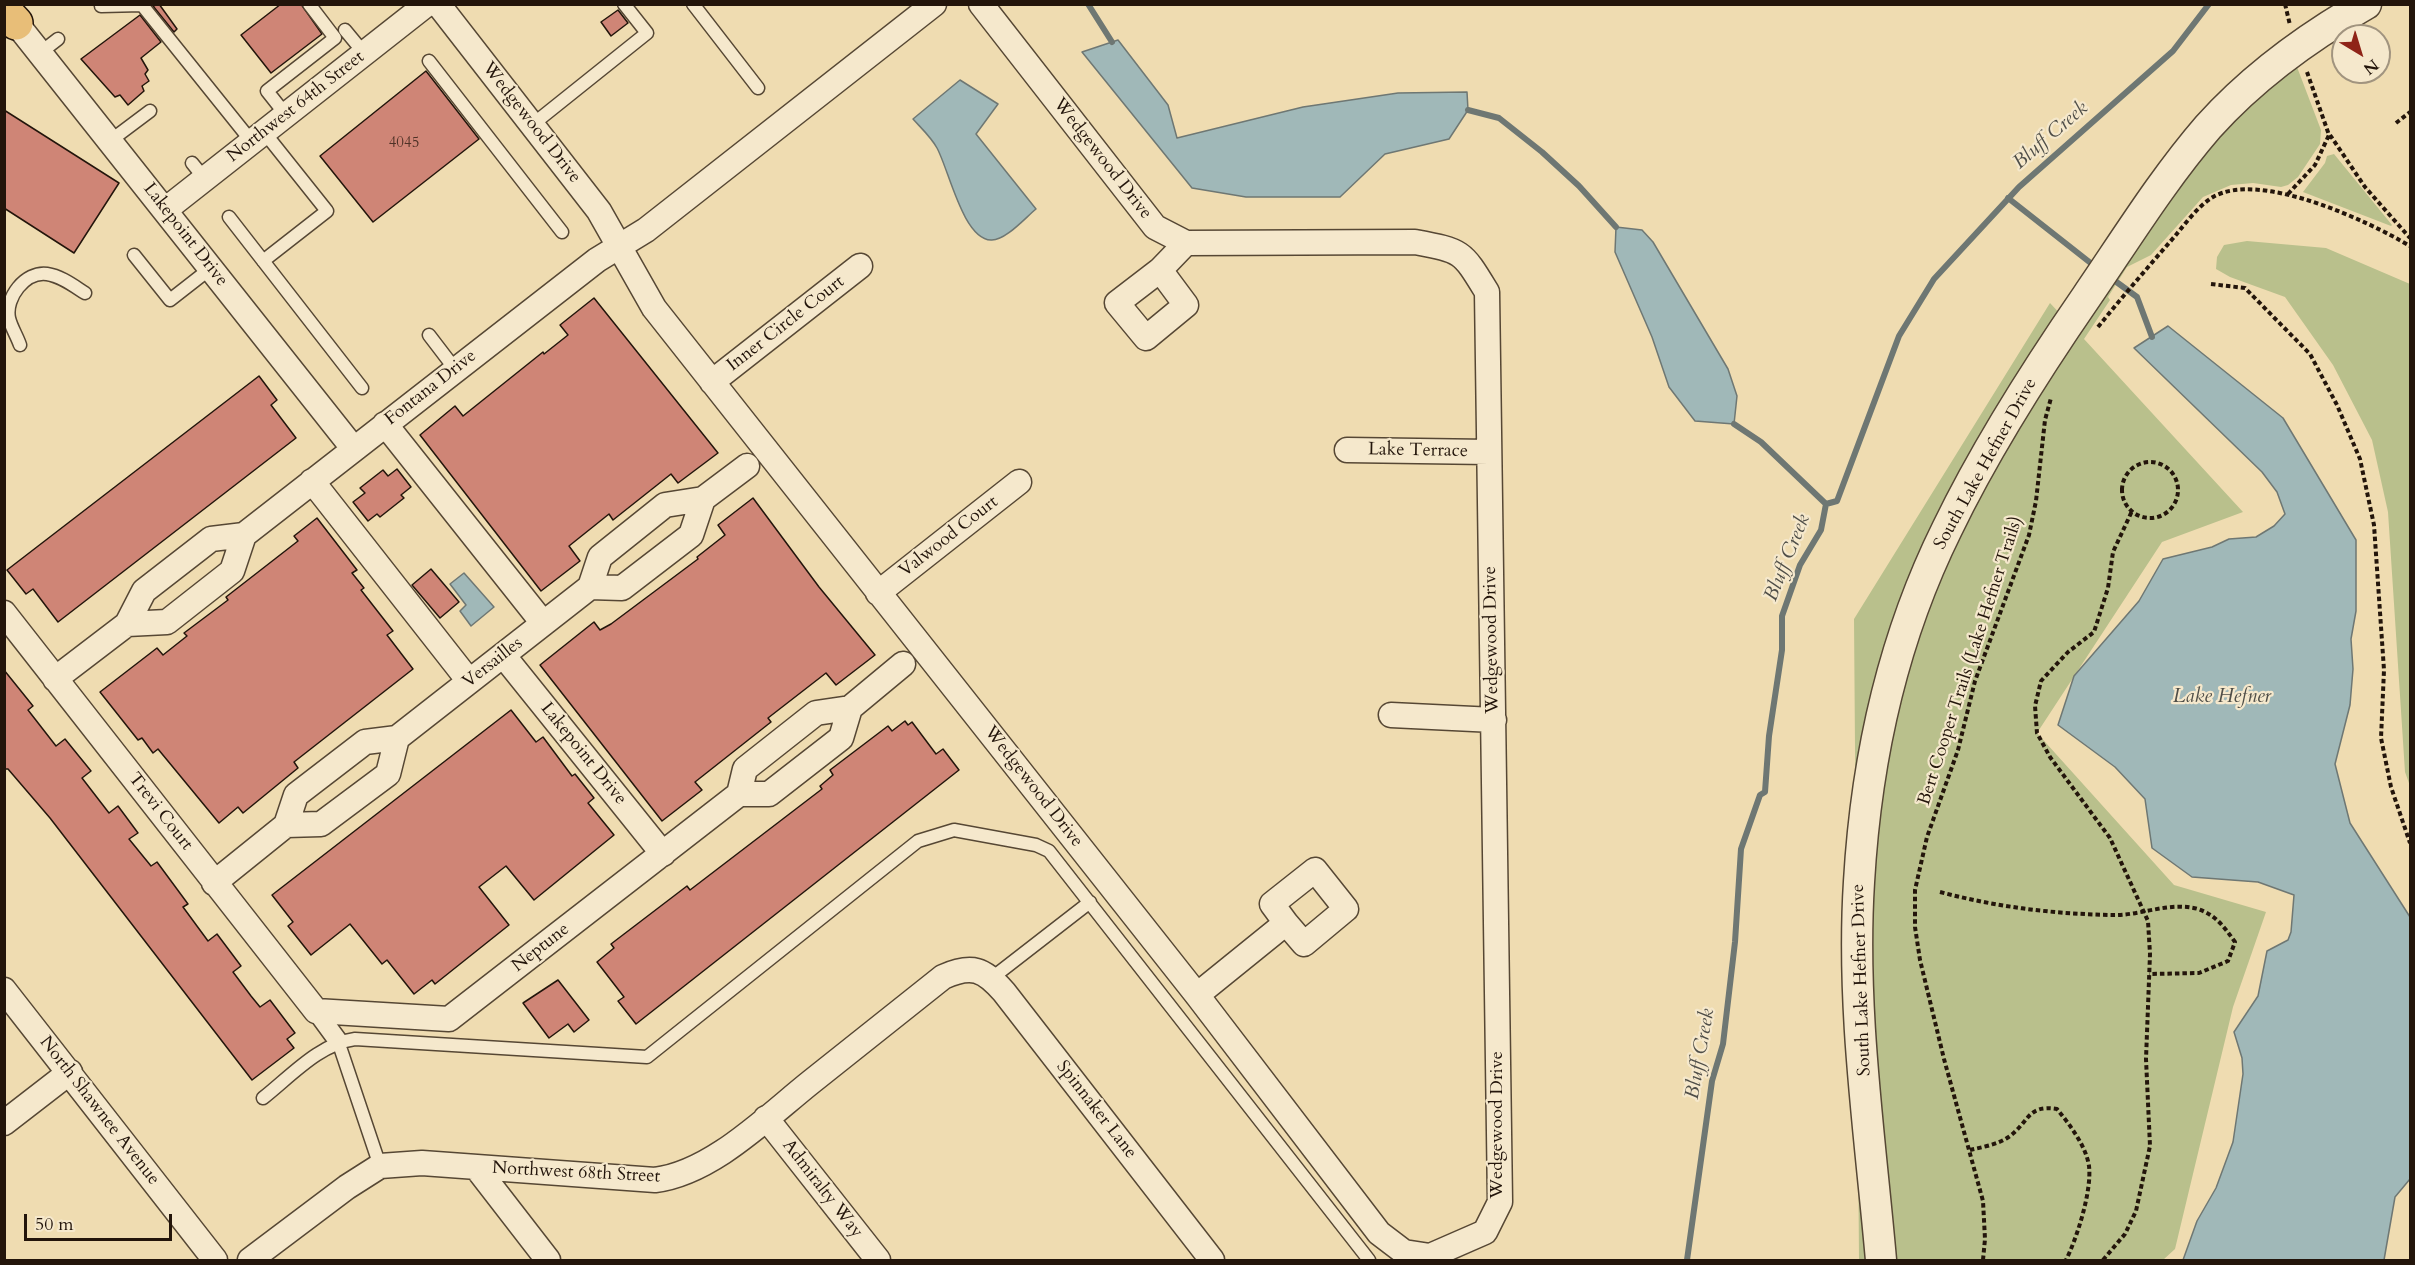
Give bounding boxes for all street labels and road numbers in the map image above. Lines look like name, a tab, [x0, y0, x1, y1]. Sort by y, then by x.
street label: Northwest 64th Street	[223, 47, 369, 167]
street label: Wedgewood Drive	[477, 58, 585, 188]
street label: Wedgewood Drive	[1048, 94, 1156, 224]
street label: Lakepoint Drive	[138, 179, 232, 291]
street label: Inner Circle Court	[723, 271, 849, 377]
street label: Fontana Drive	[381, 346, 481, 430]
street label: South Lake Hefner Drive	[1930, 375, 2042, 553]
street label: Lake Terrace	[1368, 439, 1468, 463]
street label: Valwood Court	[895, 492, 1003, 582]
street label: Bert Cooper Trails (Lake Hefner Trails)	[1914, 514, 2028, 808]
street label: Wedgewood Drive	[1480, 566, 1504, 714]
street label: Versailles	[459, 633, 527, 693]
street label: Lakepoint Drive	[535, 699, 631, 809]
street label: Wedgewood Drive	[979, 722, 1087, 852]
street label: Trevi Court	[123, 769, 197, 855]
street label: South Lake Hefner Drive	[1848, 883, 1876, 1077]
street label: Neptune	[508, 919, 574, 977]
street label: North Shawnee Avenue	[34, 1032, 164, 1190]
street label: Wedgewood Drive	[1487, 1051, 1509, 1199]
street label: Spinnaker Lane	[1051, 1057, 1141, 1163]
street label: Admiralty Way	[777, 1136, 867, 1242]
street label: Northwest 68th Street	[491, 1158, 661, 1188]

